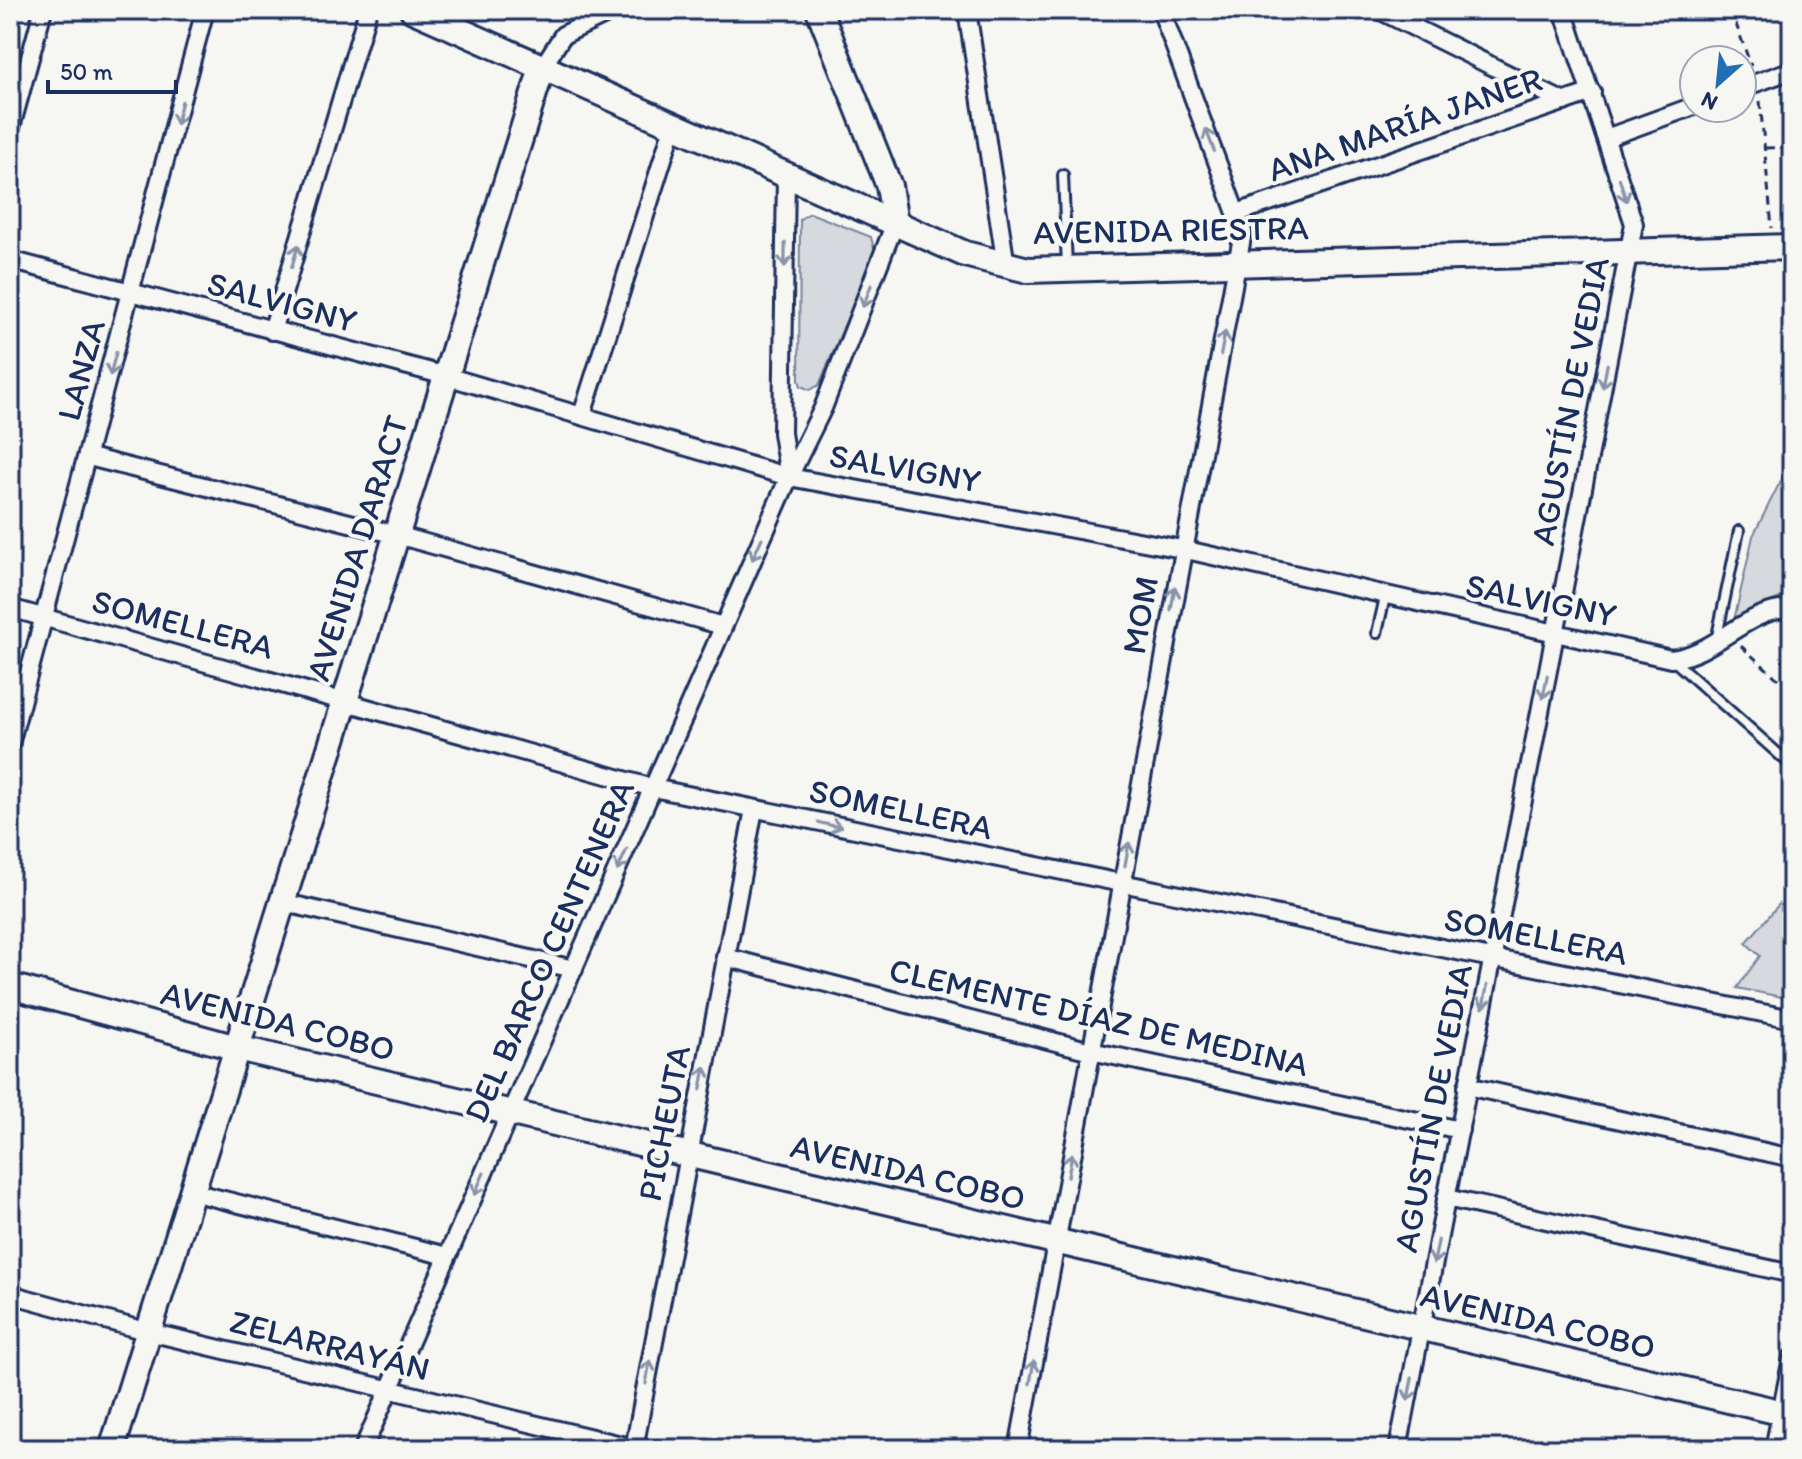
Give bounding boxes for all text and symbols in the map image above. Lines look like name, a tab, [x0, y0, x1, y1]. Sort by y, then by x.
scale bar	[48, 44, 176, 94]
north arrow	[1678, 44, 1758, 124]
text: 50 m	[60, 57, 113, 86]
street label: ANA MARÍA JANER	[1262, 58, 1548, 190]
text: N	[1696, 86, 1722, 117]
one-way arrow	[170, 99, 185, 125]
one-way arrow	[1202, 128, 1216, 153]
one-way arrow	[1616, 178, 1631, 203]
street label: AVENIDA RIESTRA	[1033, 207, 1309, 253]
one-way arrow	[777, 241, 792, 268]
one-way arrow	[288, 243, 303, 269]
street label: AGUSTÍN DE VEDIA	[1522, 253, 1618, 549]
street label: SALVIGNY	[203, 262, 362, 342]
one-way arrow	[859, 283, 873, 308]
street label: LANZA	[48, 315, 114, 425]
one-way arrow	[1216, 331, 1231, 356]
one-way arrow	[105, 351, 120, 377]
one-way arrow	[1597, 363, 1612, 389]
street label: AVENIDA DARACT	[297, 410, 417, 686]
street label: SALVIGNY	[826, 435, 984, 502]
one-way arrow	[749, 536, 764, 561]
street label: SALVIGNY	[1462, 564, 1621, 636]
street label: MOM	[1113, 573, 1167, 657]
street label: SOMELLERA	[88, 580, 278, 668]
one-way arrow	[1166, 586, 1181, 612]
one-way arrow	[1537, 673, 1552, 699]
street label: SOMELLERA	[806, 770, 997, 848]
street label: DEL BARCO CENTENERA	[455, 773, 643, 1129]
one-way arrow	[817, 818, 843, 833]
one-way arrow	[1121, 842, 1136, 868]
one-way arrow	[613, 847, 628, 872]
street label: SOMELLERA	[1441, 898, 1632, 974]
street label: CLEMENTE DÍAZ DE MEDINA	[885, 949, 1313, 1085]
street label: AGUSTÍN DE VEDIA	[1385, 960, 1481, 1256]
street label: AVENIDA COBO	[157, 972, 399, 1070]
one-way arrow	[1476, 984, 1491, 1009]
street label: PICHEUTA	[629, 1041, 699, 1204]
one-way arrow	[696, 1065, 711, 1091]
street label: AVENIDA COBO	[787, 1125, 1029, 1219]
one-way arrow	[1064, 1153, 1079, 1178]
one-way arrow	[471, 1171, 486, 1196]
one-way arrow	[1428, 1239, 1443, 1264]
street label: AVENIDA COBO	[1417, 1274, 1659, 1368]
street label: ZELARRAYÁN	[226, 1300, 434, 1390]
one-way arrow	[641, 1360, 656, 1386]
one-way arrow	[1026, 1360, 1041, 1386]
one-way arrow	[1402, 1376, 1417, 1401]

